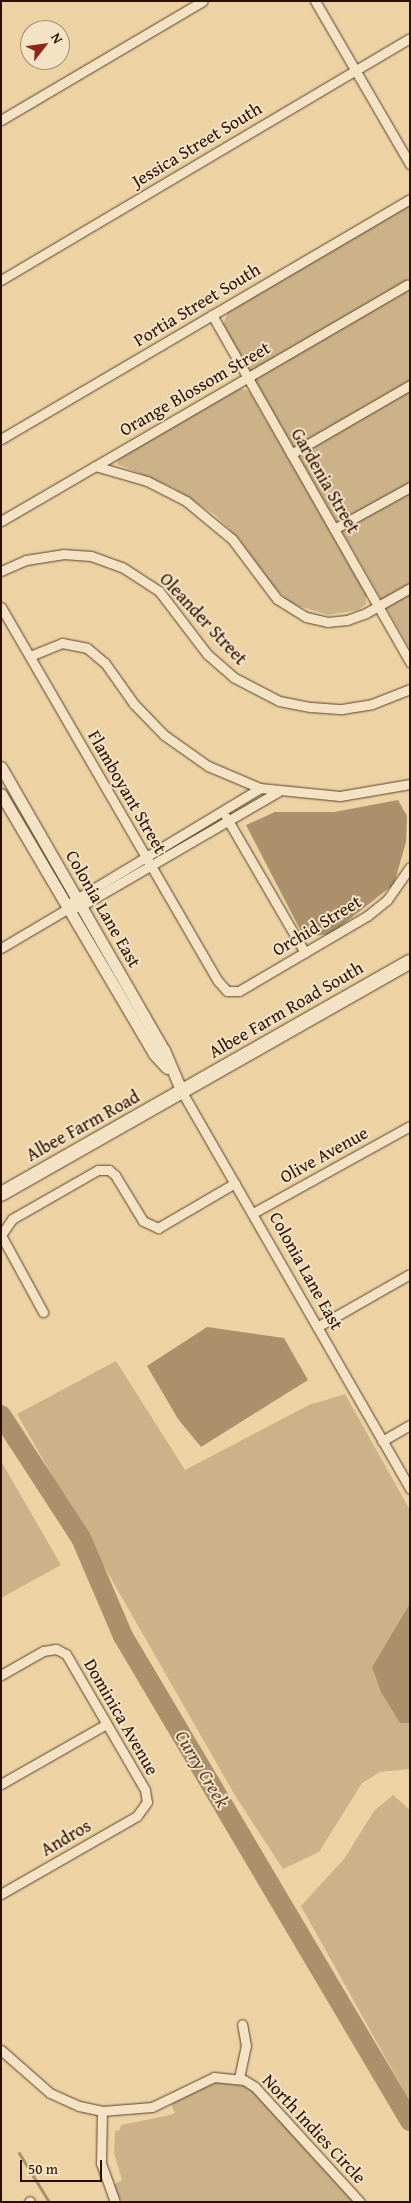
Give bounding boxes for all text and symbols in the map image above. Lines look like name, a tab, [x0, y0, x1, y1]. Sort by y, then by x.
north arrow	[20, 20, 70, 70]
text: N	[46, 29, 68, 47]
street label: Jessica Street South	[128, 98, 266, 192]
street label: Portia Street South	[130, 259, 264, 351]
street label: Orange Blossom Street	[116, 337, 274, 441]
street label: Gardenia Street	[286, 425, 364, 537]
street label: Oleander Street	[155, 568, 251, 670]
street label: Flamboyant Street	[83, 727, 171, 857]
street label: Colonia Lane East	[61, 847, 145, 971]
street label: Orchid Street	[269, 891, 365, 961]
street label: Albee Farm Road South	[205, 957, 367, 1063]
street label: Albee Farm Road	[22, 1086, 144, 1166]
street label: Olive Avenue	[276, 1122, 372, 1188]
street label: Colonia Lane East	[265, 1208, 347, 1334]
street label: Dominica Avenue	[79, 1655, 163, 1779]
water label: Curry Creek	[170, 1726, 234, 1812]
street label: Andros	[37, 1815, 95, 1861]
street label: North Indies Circle	[258, 2070, 370, 2188]
scale bar	[22, 2150, 105, 2182]
text: 50 m	[28, 2158, 58, 2179]

